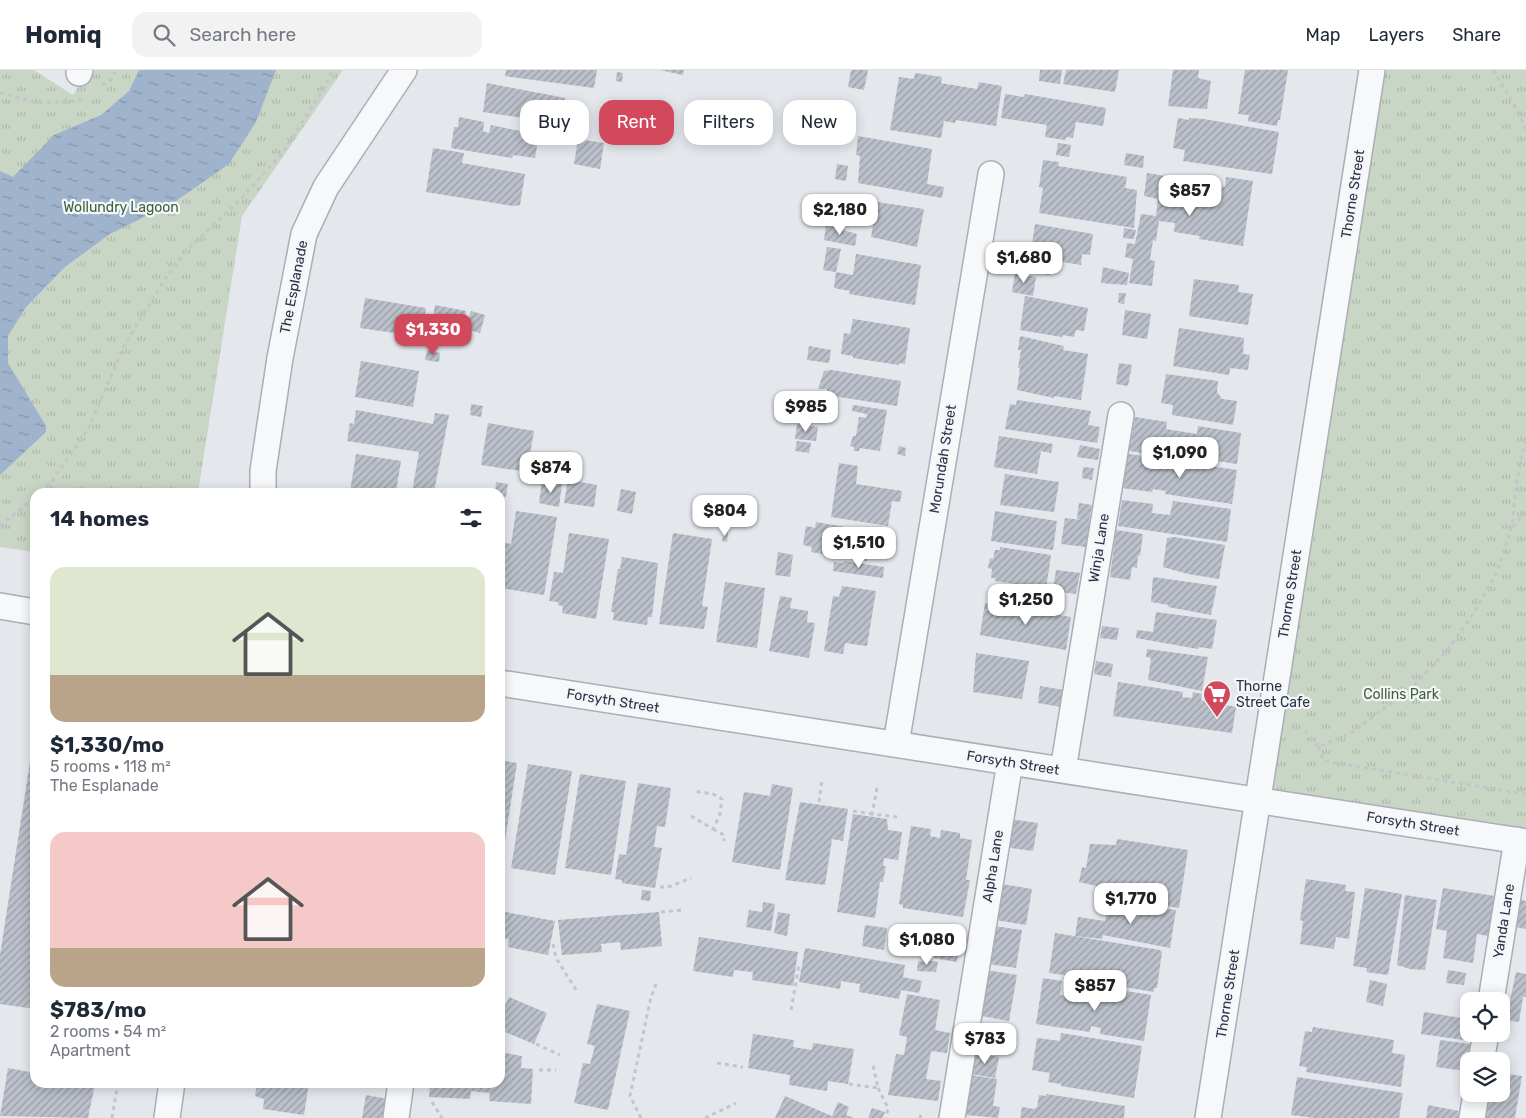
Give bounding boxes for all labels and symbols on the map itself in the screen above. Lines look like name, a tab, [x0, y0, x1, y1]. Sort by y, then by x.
street label: Thorne Street	[1338, 148, 1369, 240]
pin: $857	[1160, 174, 1220, 217]
pin: $2,180	[799, 194, 881, 236]
park label: Wollundry Lagoon	[63, 199, 179, 216]
street label: The Esplanade	[277, 239, 311, 335]
pin: $1,680	[983, 242, 1065, 284]
pin: $1,330	[392, 314, 474, 356]
pin: $985	[776, 390, 836, 433]
street label: Morundah Street	[926, 403, 960, 515]
pin: $1,090	[1139, 436, 1221, 479]
pin: $874	[521, 452, 581, 494]
pin: $804	[695, 494, 755, 537]
street label: Winja Lane	[1085, 512, 1113, 584]
pin: $1,510	[818, 526, 900, 569]
street label: Thorne Street	[1275, 548, 1306, 640]
pin: $1,250	[985, 584, 1067, 626]
place label: Thorne Street Cafe	[1236, 678, 1310, 711]
supermarket icon: Thorne Street Cafe	[1202, 679, 1232, 718]
street label: Forsyth Street	[565, 685, 661, 717]
park label: Collins Park	[1363, 686, 1440, 703]
street label: Forsyth Street	[965, 747, 1061, 779]
street label: Forsyth Street	[1365, 808, 1461, 840]
street label: Alpha Lane	[979, 829, 1007, 903]
pin: $1,770	[1090, 882, 1172, 925]
street label: Yanda Lane	[1490, 882, 1518, 960]
pin: $1,080	[886, 924, 968, 966]
street label: Thorne Street	[1213, 948, 1244, 1040]
pin: $857	[1065, 970, 1125, 1012]
pin: $783	[955, 1022, 1015, 1065]

